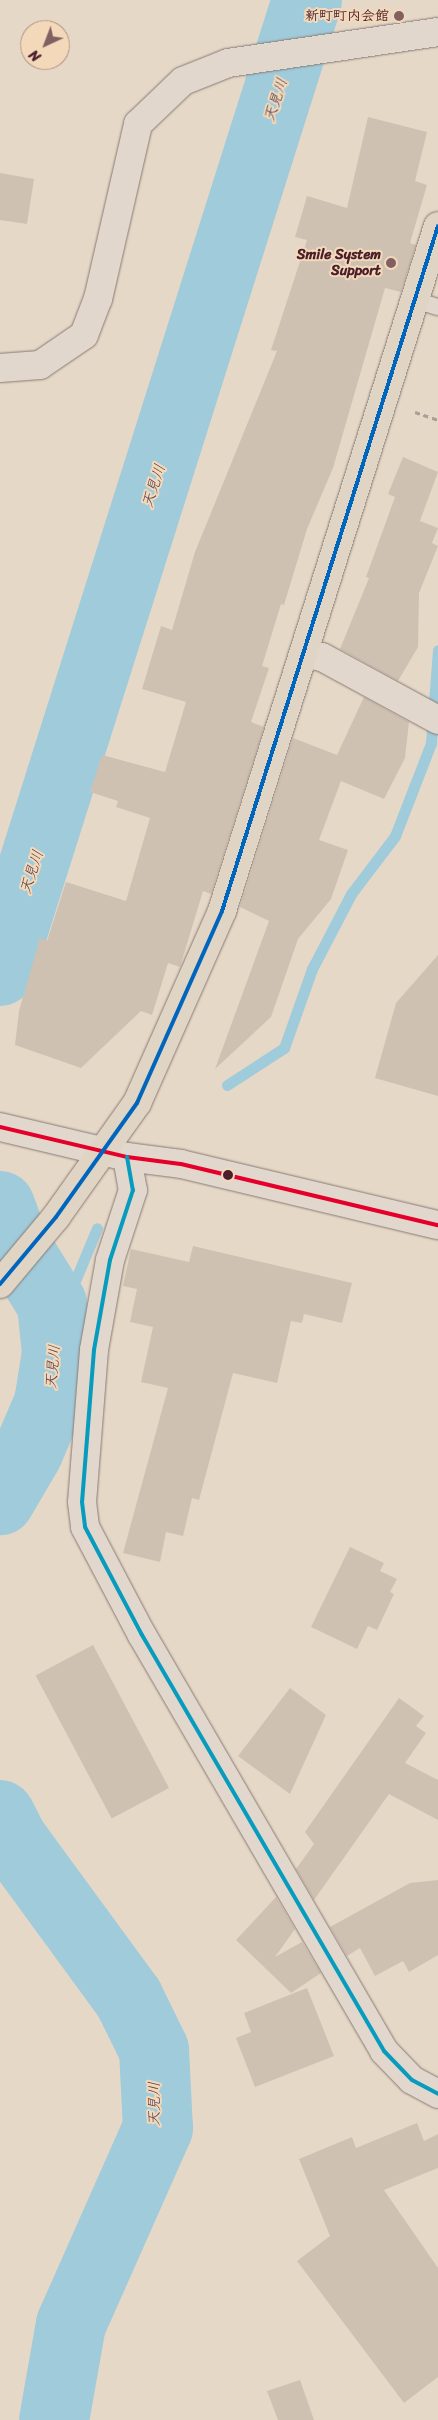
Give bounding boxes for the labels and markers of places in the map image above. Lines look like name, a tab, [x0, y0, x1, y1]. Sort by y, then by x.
place label: 新町町内会館	[305, 8, 389, 24]
marker: 新町町内会館	[393, 10, 405, 22]
place label: Smile System Support	[297, 247, 381, 280]
marker: Smile System Support	[385, 257, 397, 269]
unlabelled marker	[223, 1170, 233, 1180]

